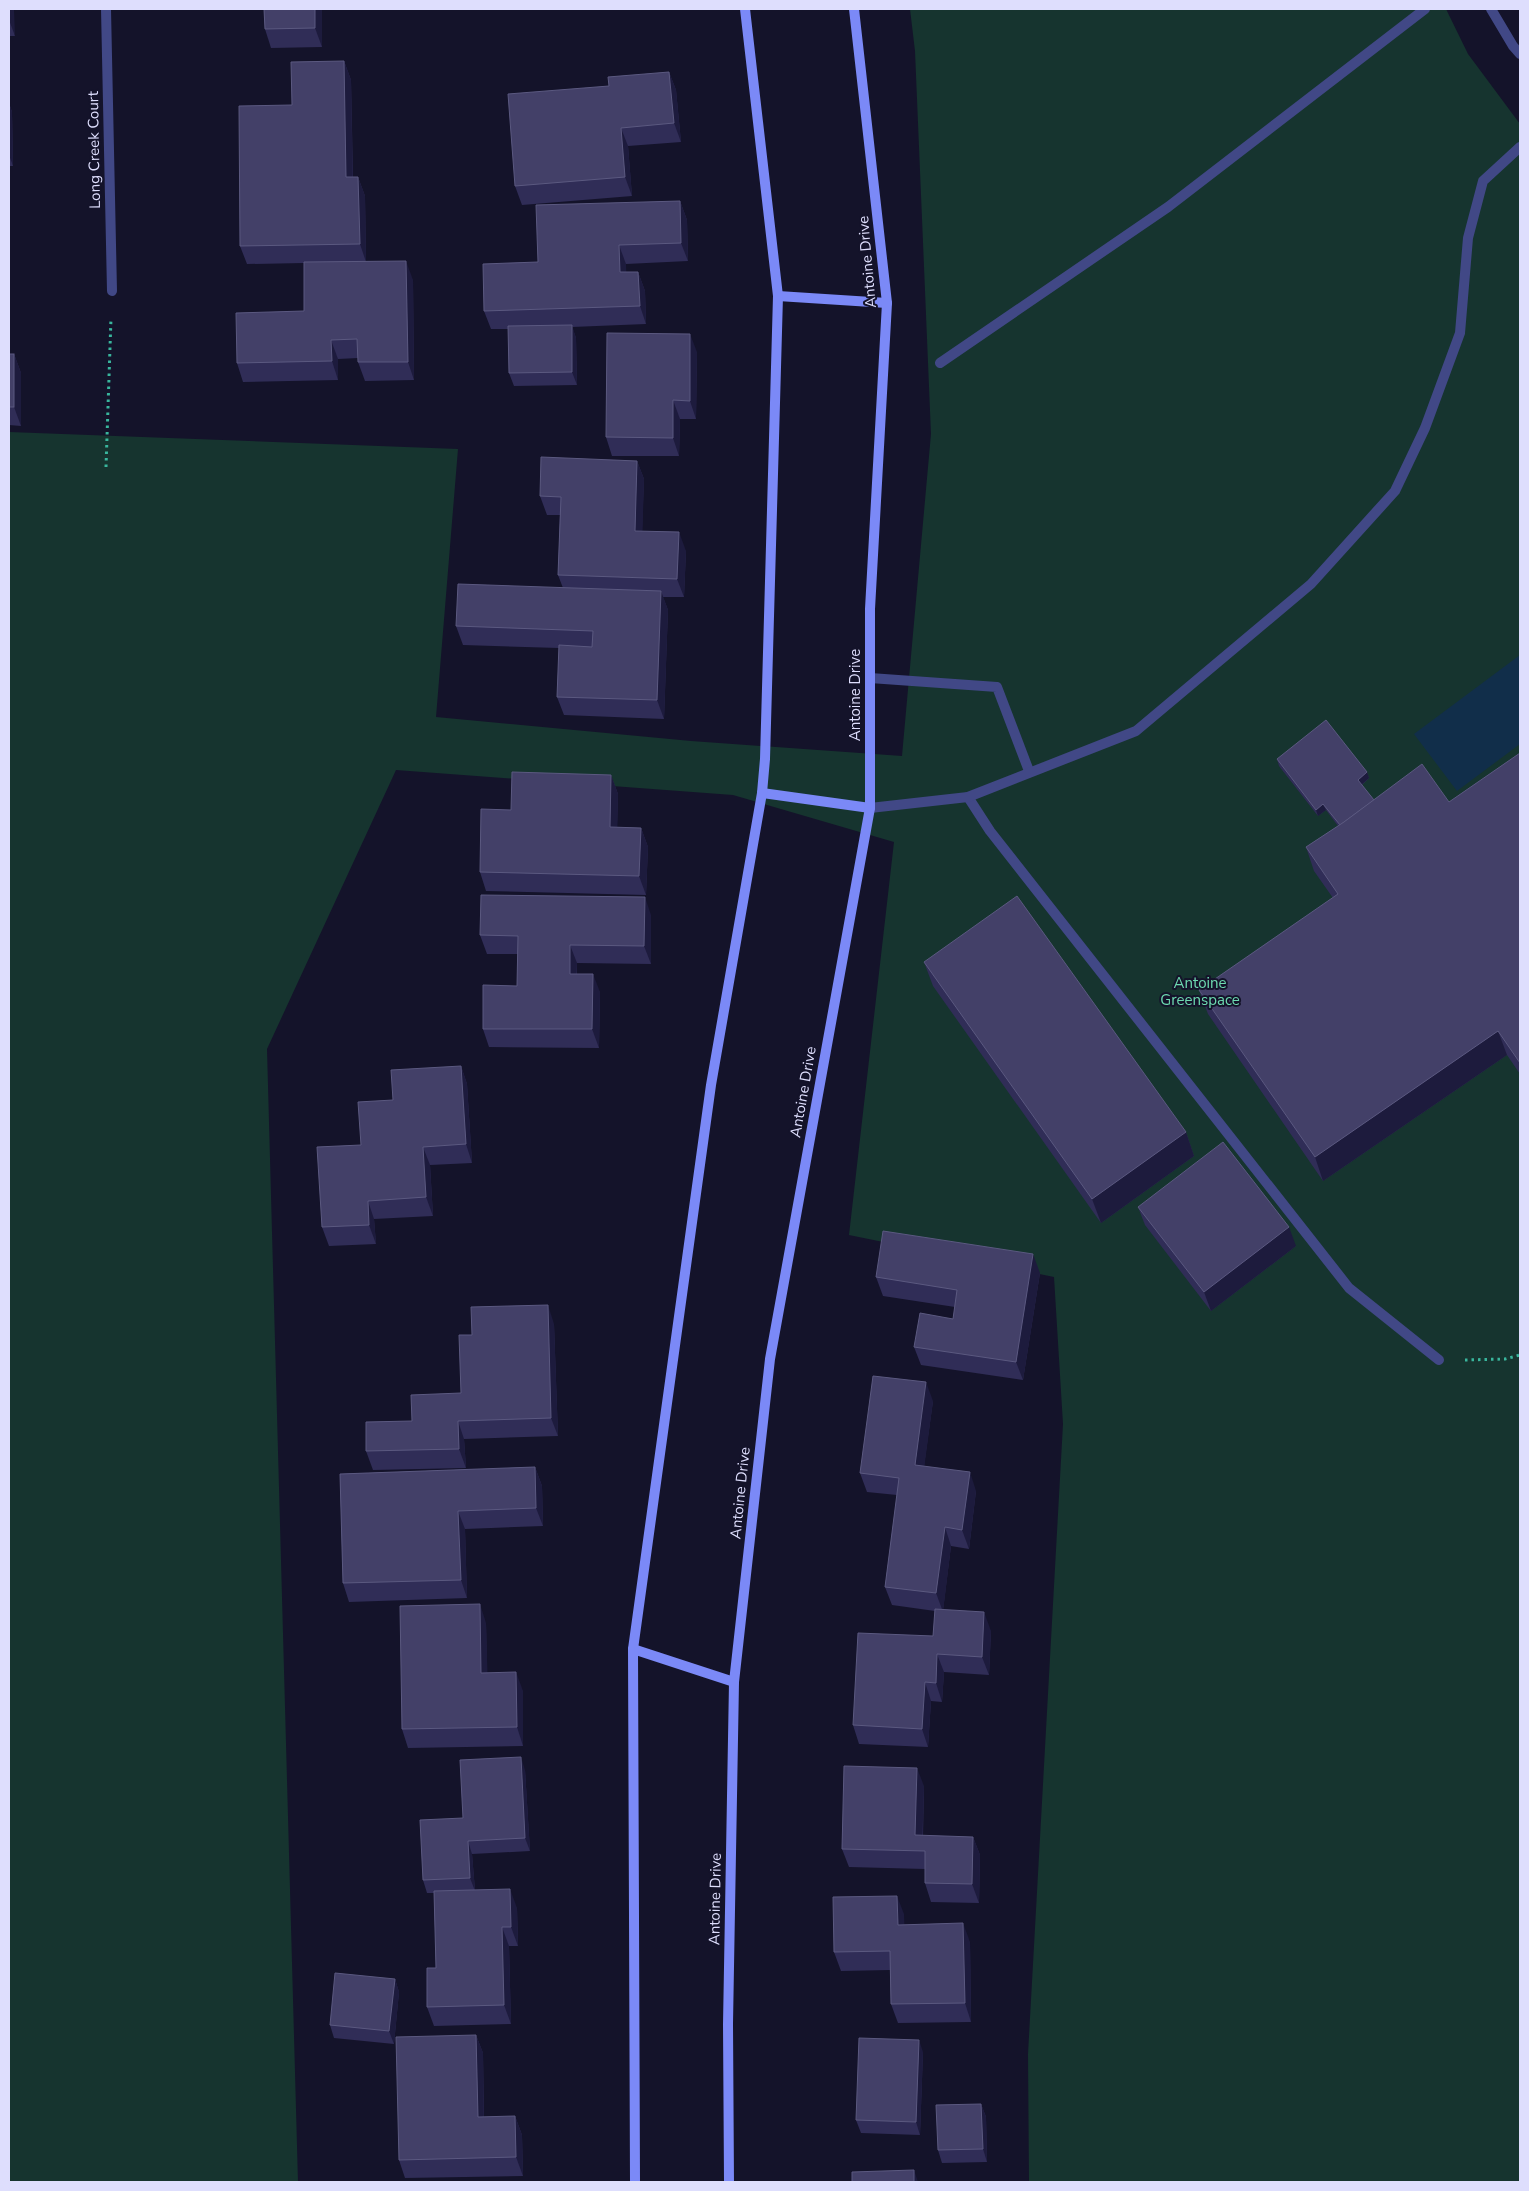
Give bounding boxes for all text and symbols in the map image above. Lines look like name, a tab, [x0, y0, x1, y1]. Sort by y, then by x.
street label: Long Creek Court	[83, 90, 105, 209]
street label: Antoine Drive	[853, 215, 881, 309]
street label: Antoine Drive	[845, 649, 865, 741]
park label: Antoine Greenspace	[1160, 973, 1240, 1010]
street label: Antoine Drive	[785, 1045, 821, 1139]
street label: Antoine Drive	[725, 1446, 755, 1540]
street label: Antoine Drive	[704, 1853, 726, 1945]

